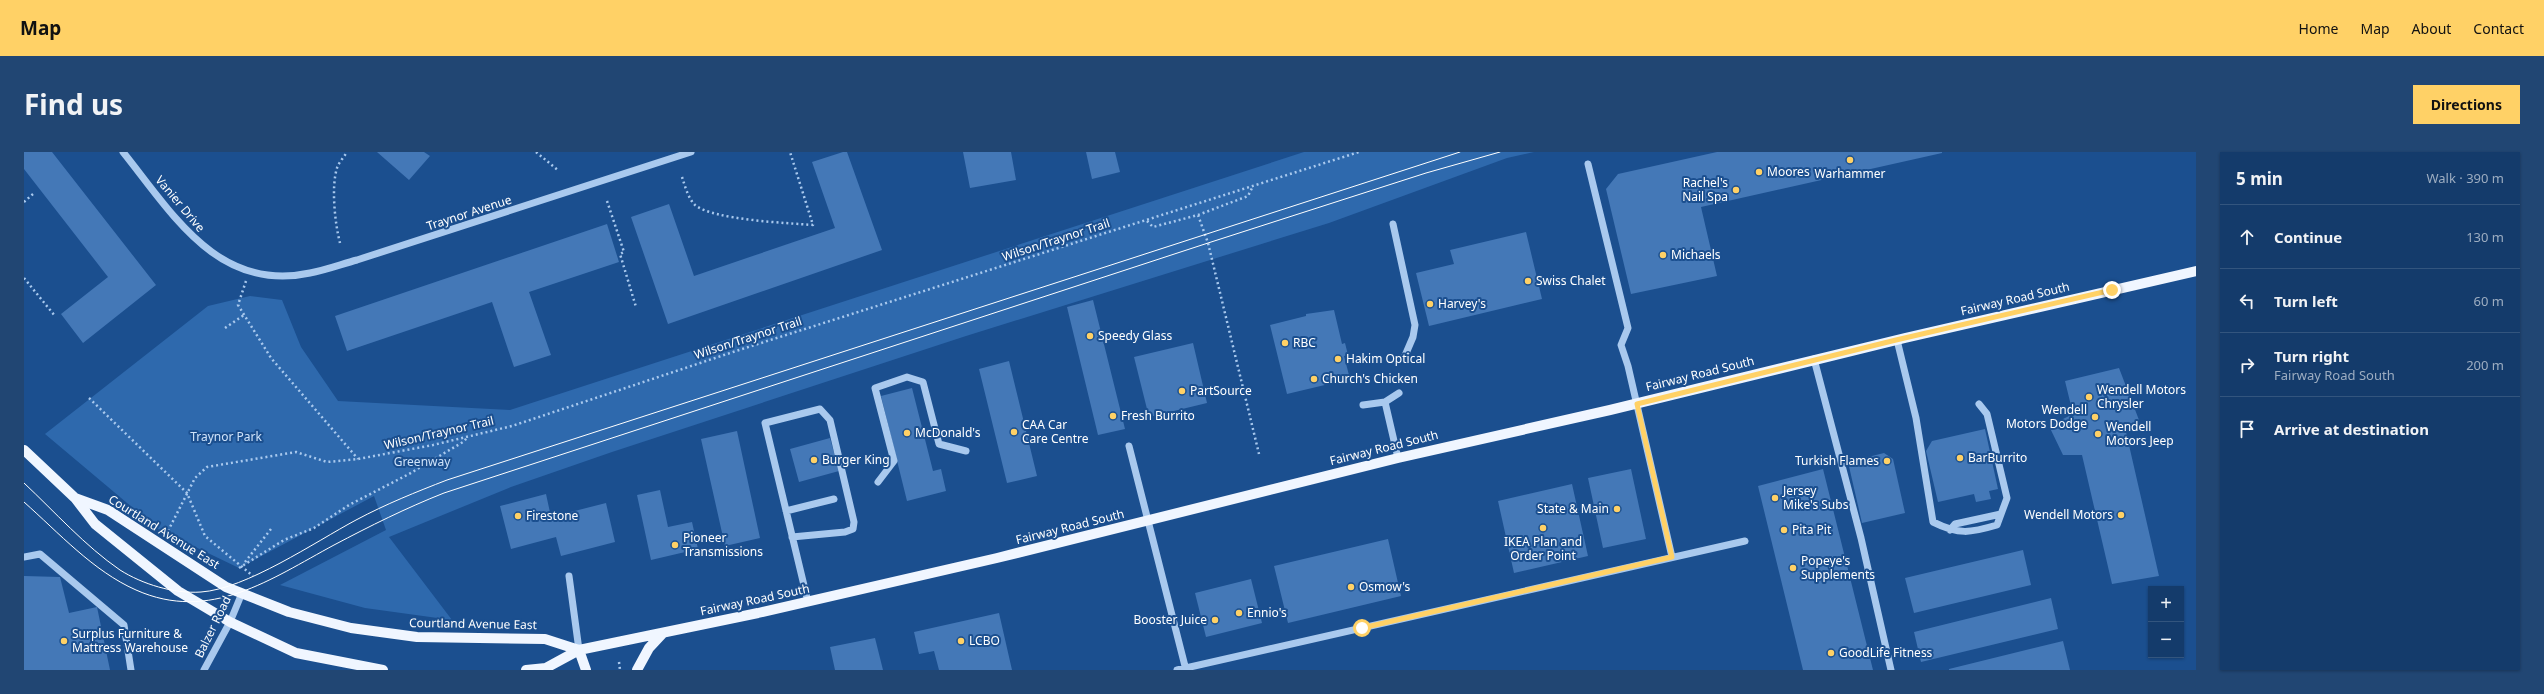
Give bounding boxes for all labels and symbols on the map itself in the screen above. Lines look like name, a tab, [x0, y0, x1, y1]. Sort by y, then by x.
marker: Warhammer	[1845, 155, 1855, 165]
place label: Moores	[1767, 163, 1810, 180]
place label: Warhammer	[1815, 165, 1886, 182]
marker: Moores	[1754, 167, 1764, 177]
street label: Vanier Drive	[152, 172, 209, 236]
place label: Rachel's Nail Spa	[1682, 174, 1728, 205]
marker: Rachel's Nail Spa	[1731, 185, 1741, 195]
street label: Traynor Avenue	[424, 191, 514, 234]
street label: Wilson/Traynor Trail	[1000, 214, 1112, 265]
place label: Michaels	[1671, 246, 1721, 263]
marker: Michaels	[1658, 250, 1668, 260]
place label: Swiss Chalet	[1536, 272, 1606, 289]
marker: Swiss Chalet	[1523, 276, 1533, 286]
street label: Fairway Road South	[1959, 278, 2071, 319]
route end	[2103, 281, 2121, 299]
place label: Harvey's	[1438, 295, 1486, 312]
marker: Harvey's	[1425, 299, 1435, 309]
street label: Wilson/Traynor Trail	[692, 312, 804, 363]
place label: Speedy Glass	[1098, 327, 1172, 344]
marker: Speedy Glass	[1085, 331, 1095, 341]
place label: RBC	[1293, 334, 1316, 351]
marker: RBC	[1280, 338, 1290, 348]
place label: Hakim Optical	[1346, 350, 1425, 367]
street label: Fairway Road South	[1644, 352, 1756, 395]
marker: Hakim Optical	[1333, 354, 1343, 364]
place label: Church's Chicken	[1322, 370, 1418, 387]
marker: Church's Chicken	[1309, 374, 1319, 384]
place label: Wendell Motors Chrysler	[2097, 381, 2186, 412]
place label: PartSource	[1190, 382, 1252, 399]
marker: PartSource	[1177, 386, 1187, 396]
marker: Wendell Motors Chrysler	[2084, 392, 2094, 402]
place label: Wendell Motors Dodge	[2006, 401, 2087, 432]
place label: Fresh Burrito	[1121, 407, 1195, 424]
marker: Fresh Burrito	[1108, 411, 1118, 421]
street label: Wilson/Traynor Trail	[382, 412, 496, 453]
marker: Wendell Motors Dodge	[2090, 412, 2100, 422]
place label: CAA Car Care Centre	[1022, 416, 1089, 447]
place label: Wendell Motors Jeep	[2106, 418, 2174, 449]
place label: McDonald's	[915, 424, 981, 441]
street label: Fairway Road South	[1328, 426, 1440, 469]
marker: CAA Car Care Centre	[1009, 427, 1019, 437]
park label: Traynor Park	[190, 428, 262, 445]
marker: McDonald's	[902, 428, 912, 438]
marker: Wendell Motors Jeep	[2093, 429, 2103, 439]
place label: BarBurrito	[1968, 449, 2027, 466]
place label: Burger King	[822, 451, 890, 468]
place label: Turkish Flames	[1795, 452, 1879, 469]
park label: Greenway	[394, 453, 451, 470]
marker: BarBurrito	[1955, 453, 1965, 463]
marker: Burger King	[809, 455, 819, 465]
marker: Turkish Flames	[1882, 456, 1892, 466]
place label: Jersey Mike's Subs	[1782, 482, 1849, 513]
street label: Courtland Avenue East	[105, 490, 224, 573]
marker: Jersey Mike's Subs	[1770, 493, 1780, 503]
place label: State & Main	[1537, 500, 1609, 517]
marker: State & Main	[1612, 504, 1622, 514]
street label: Fairway Road South	[1014, 505, 1126, 548]
place label: Wendell Motors	[2024, 506, 2113, 523]
place label: Firestone	[526, 507, 579, 524]
marker: Wendell Motors	[2116, 510, 2126, 520]
marker: Firestone	[513, 511, 523, 521]
place label: Pita Pit	[1792, 521, 1832, 538]
marker: IKEA Plan and Order Point	[1538, 523, 1548, 533]
marker: Pita Pit	[1779, 525, 1789, 535]
place label: Pioneer Transmissions	[683, 529, 763, 560]
place label: IKEA Plan and Order Point	[1504, 533, 1582, 564]
marker: Pioneer Transmissions	[670, 540, 680, 550]
place label: Popeye's Supplements	[1801, 552, 1875, 583]
marker: Popeye's Supplements	[1788, 563, 1798, 573]
place label: Osmow's	[1359, 578, 1411, 595]
street label: Fairway Road South	[699, 580, 811, 619]
marker: Osmow's	[1346, 582, 1356, 592]
street label: Balzer Road	[190, 593, 235, 661]
place label: Ennio's	[1247, 604, 1287, 621]
marker: Ennio's	[1234, 608, 1244, 618]
place label: Booster Juice	[1133, 611, 1207, 628]
street label: Courtland Avenue East	[409, 614, 538, 633]
marker: Booster Juice	[1210, 615, 1220, 625]
route start	[1353, 619, 1371, 637]
place label: Surplus Furniture & Mattress Warehouse	[72, 625, 188, 656]
place label: LCBO	[969, 632, 1000, 649]
marker: Surplus Furniture & Mattress Warehouse	[59, 636, 69, 646]
marker: LCBO	[956, 636, 966, 646]
place label: GoodLife Fitness	[1839, 644, 1933, 661]
marker: GoodLife Fitness	[1826, 648, 1836, 658]

